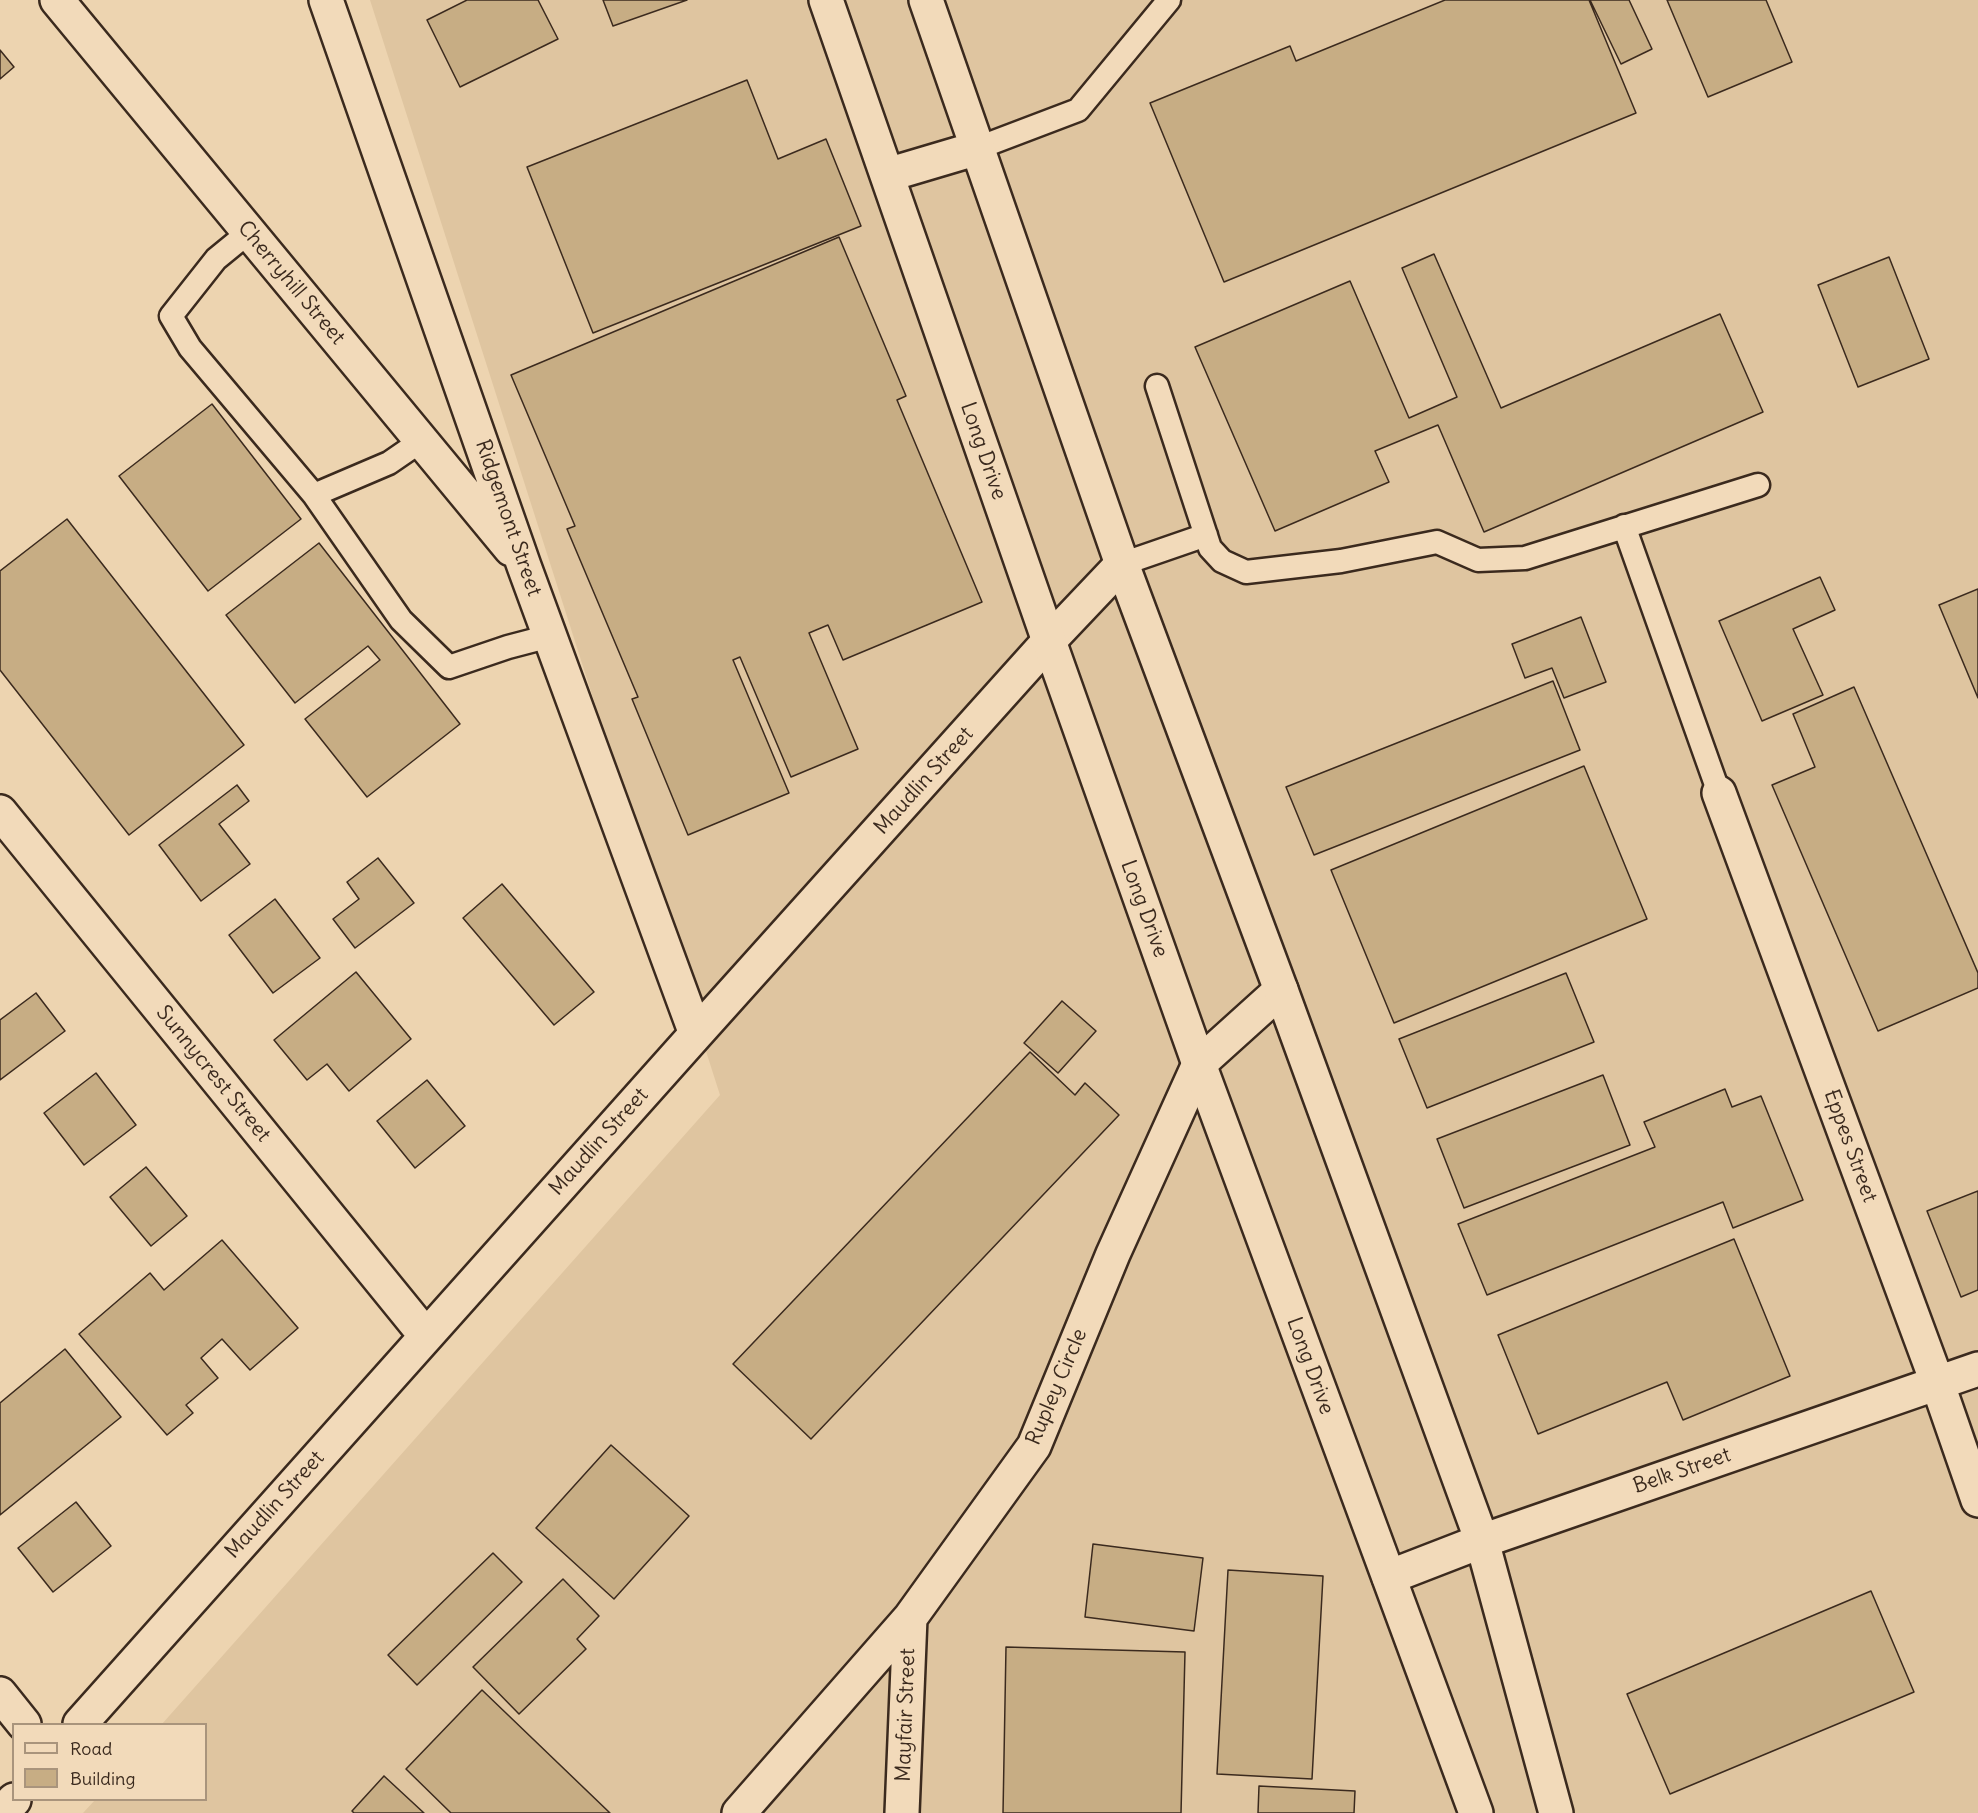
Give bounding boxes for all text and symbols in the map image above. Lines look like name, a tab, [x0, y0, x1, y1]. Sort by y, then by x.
street label: Cherryhill Street	[232, 216, 350, 350]
street label: Long Drive	[955, 399, 1011, 503]
street label: Ridgemont Street	[469, 436, 547, 600]
street label: Maudlin Street	[869, 722, 979, 840]
street label: Long Drive	[1115, 857, 1173, 961]
street label: Sunnycrest Street	[150, 1001, 276, 1147]
street label: Maudlin Street	[544, 1083, 654, 1201]
street label: Eppes Street	[1818, 1086, 1882, 1206]
street label: Long Drive	[1281, 1314, 1339, 1418]
street label: Rupley Circle	[1021, 1325, 1093, 1449]
street label: Belk Street	[1630, 1443, 1734, 1499]
street label: Maudlin Street	[220, 1446, 330, 1564]
street label: Mayfair Street	[891, 1648, 921, 1782]
legend	[12, 1723, 207, 1801]
text: Road	[70, 1737, 112, 1760]
text: Building	[70, 1767, 135, 1790]

